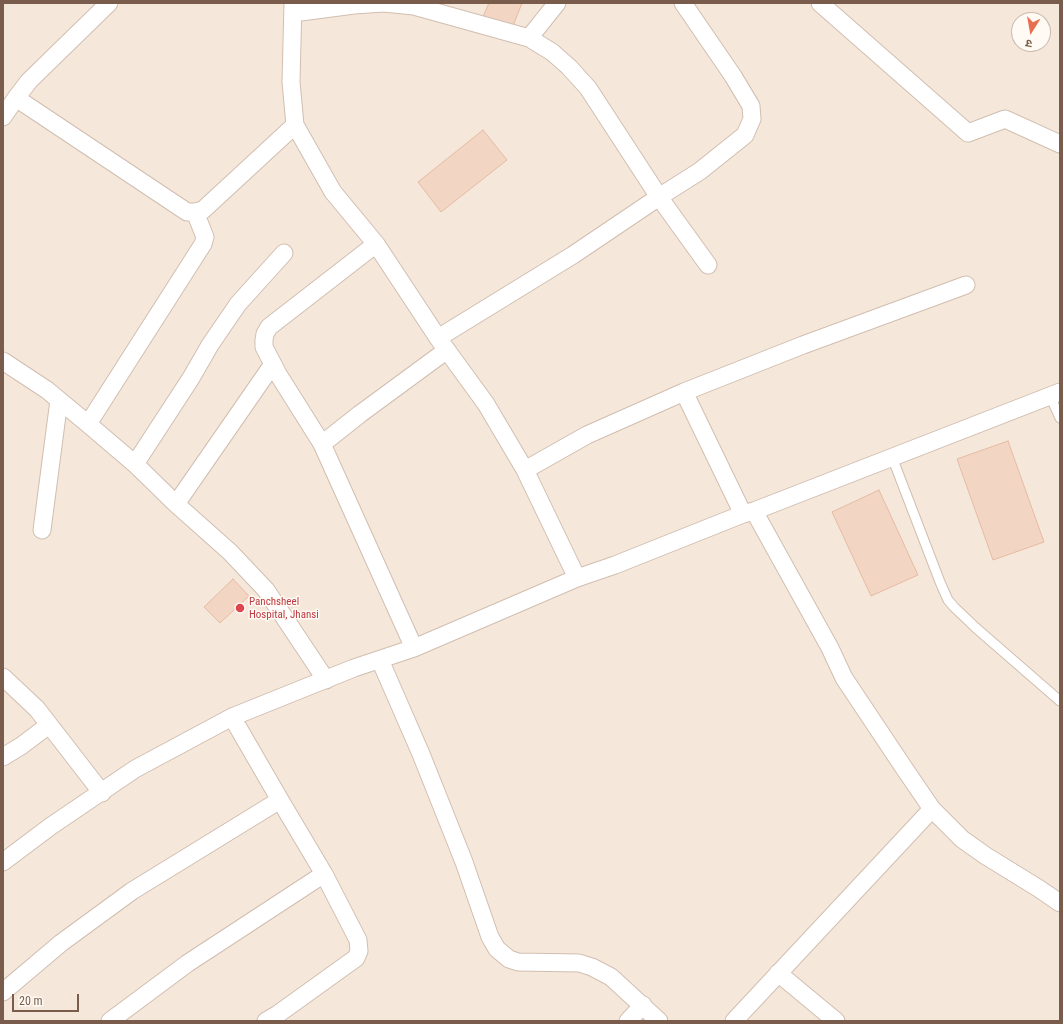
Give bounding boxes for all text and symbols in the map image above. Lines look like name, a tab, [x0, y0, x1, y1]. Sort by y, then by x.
north arrow	[1011, 12, 1051, 52]
text: उ	[1024, 36, 1033, 50]
place label: Panchsheel Hospital, Jhansi	[249, 595, 319, 621]
marker: Panchsheel Hospital, Jhansi	[234, 602, 246, 614]
scale bar	[14, 986, 81, 1012]
text: 20 m	[19, 994, 43, 1008]

